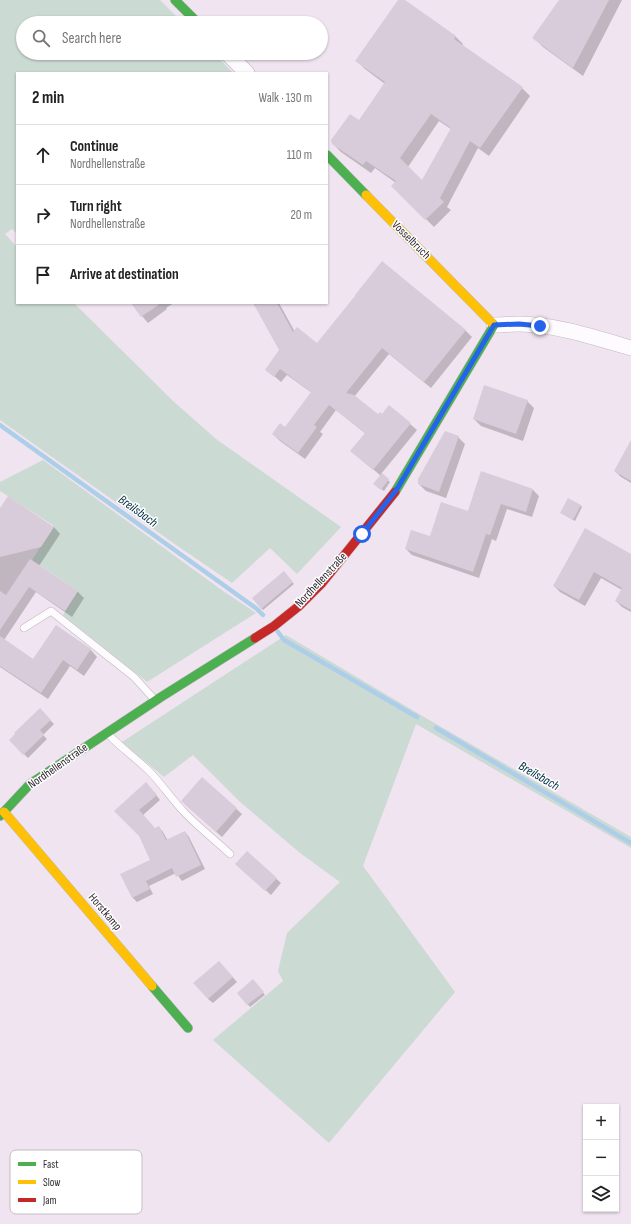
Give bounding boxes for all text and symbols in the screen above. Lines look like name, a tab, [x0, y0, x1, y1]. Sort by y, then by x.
search box	[16, 16, 328, 60]
icon: search	[30, 27, 52, 49]
text: Search here	[62, 29, 122, 48]
text: 2 min	[32, 88, 64, 108]
text: Walk · 130 m	[259, 90, 312, 106]
text: Continue	[70, 137, 119, 156]
icon: ahead	[32, 144, 54, 166]
text: 110 m	[287, 147, 312, 163]
text: Nordhellenstraße	[70, 156, 145, 172]
text: Turn right	[70, 197, 122, 216]
icon: right	[32, 204, 54, 226]
text: 20 m	[290, 207, 312, 223]
text: Nordhellenstraße	[70, 216, 145, 232]
street label: Vosselbruch	[388, 217, 434, 263]
icon: arrive	[32, 264, 54, 286]
text: Arrive at destination	[70, 265, 179, 284]
route end	[531, 317, 549, 335]
water label: Breilsbach	[115, 491, 161, 531]
route start	[353, 525, 371, 543]
street label: Nordhellenstraße	[292, 549, 350, 611]
street label: Nordhellenstraße	[25, 740, 91, 792]
water label: Breilsbach	[516, 758, 563, 794]
street label: Horstkamp	[85, 890, 125, 934]
map controls	[583, 1104, 619, 1212]
button: +	[583, 1104, 619, 1140]
button: −	[583, 1140, 619, 1176]
legend	[10, 1150, 142, 1214]
text: Fast	[43, 1158, 59, 1171]
text: Slow	[43, 1176, 60, 1189]
button: layers	[583, 1176, 619, 1212]
text: Jam	[42, 1194, 57, 1207]

